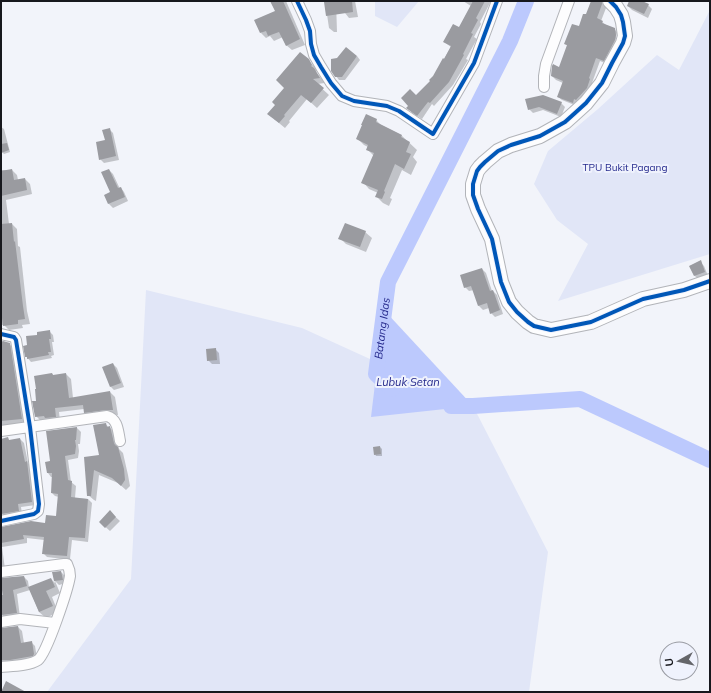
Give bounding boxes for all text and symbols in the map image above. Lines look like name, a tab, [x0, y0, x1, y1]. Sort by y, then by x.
park label: TPU Bukit Pagang	[583, 161, 667, 174]
water label: Batang Idas	[371, 296, 393, 360]
water label: Lubuk Setan	[376, 375, 440, 389]
north arrow	[659, 641, 699, 681]
text: U	[662, 657, 677, 667]

